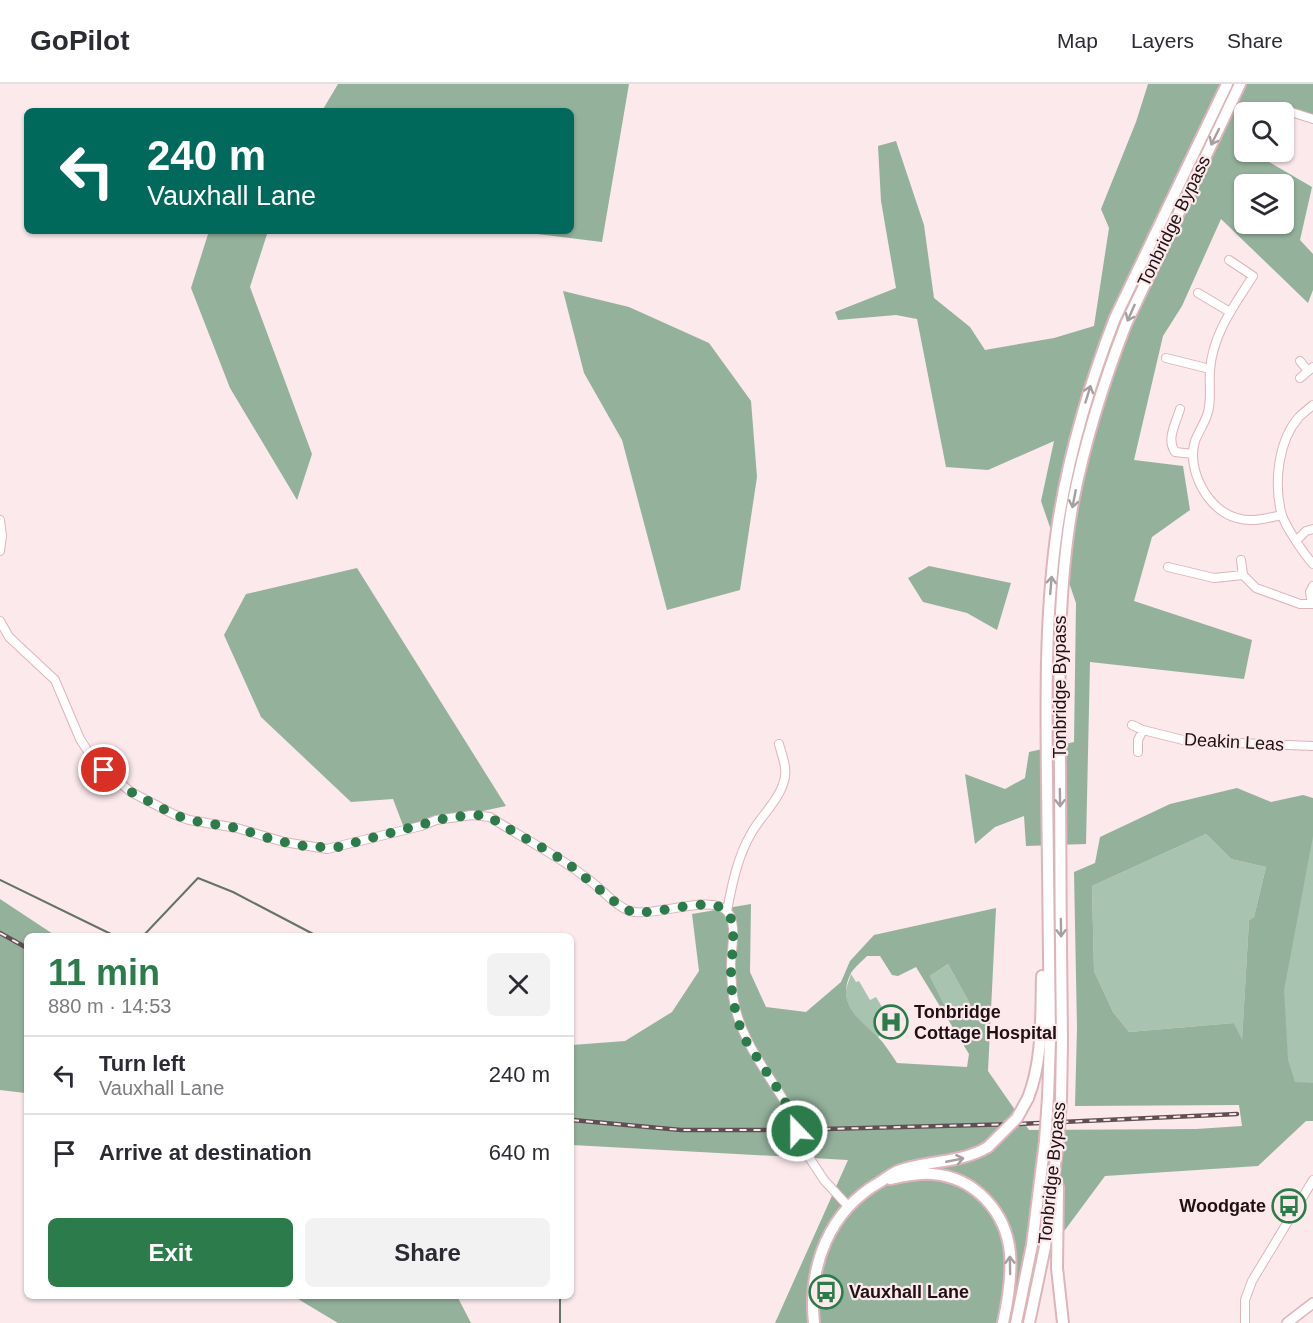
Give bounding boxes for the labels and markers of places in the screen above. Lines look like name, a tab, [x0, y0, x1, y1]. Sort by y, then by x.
pin	[78, 744, 129, 795]
place label: Tonbridge Cottage Hospital	[914, 1002, 1057, 1043]
hospital icon: Tonbridge Cottage Hospital	[873, 1004, 909, 1040]
bus stop icon: Woodgate	[1271, 1188, 1307, 1224]
place label: Woodgate	[1179, 1196, 1266, 1216]
bus stop icon: Vauxhall Lane	[808, 1274, 844, 1310]
place label: Vauxhall Lane	[849, 1282, 969, 1302]

